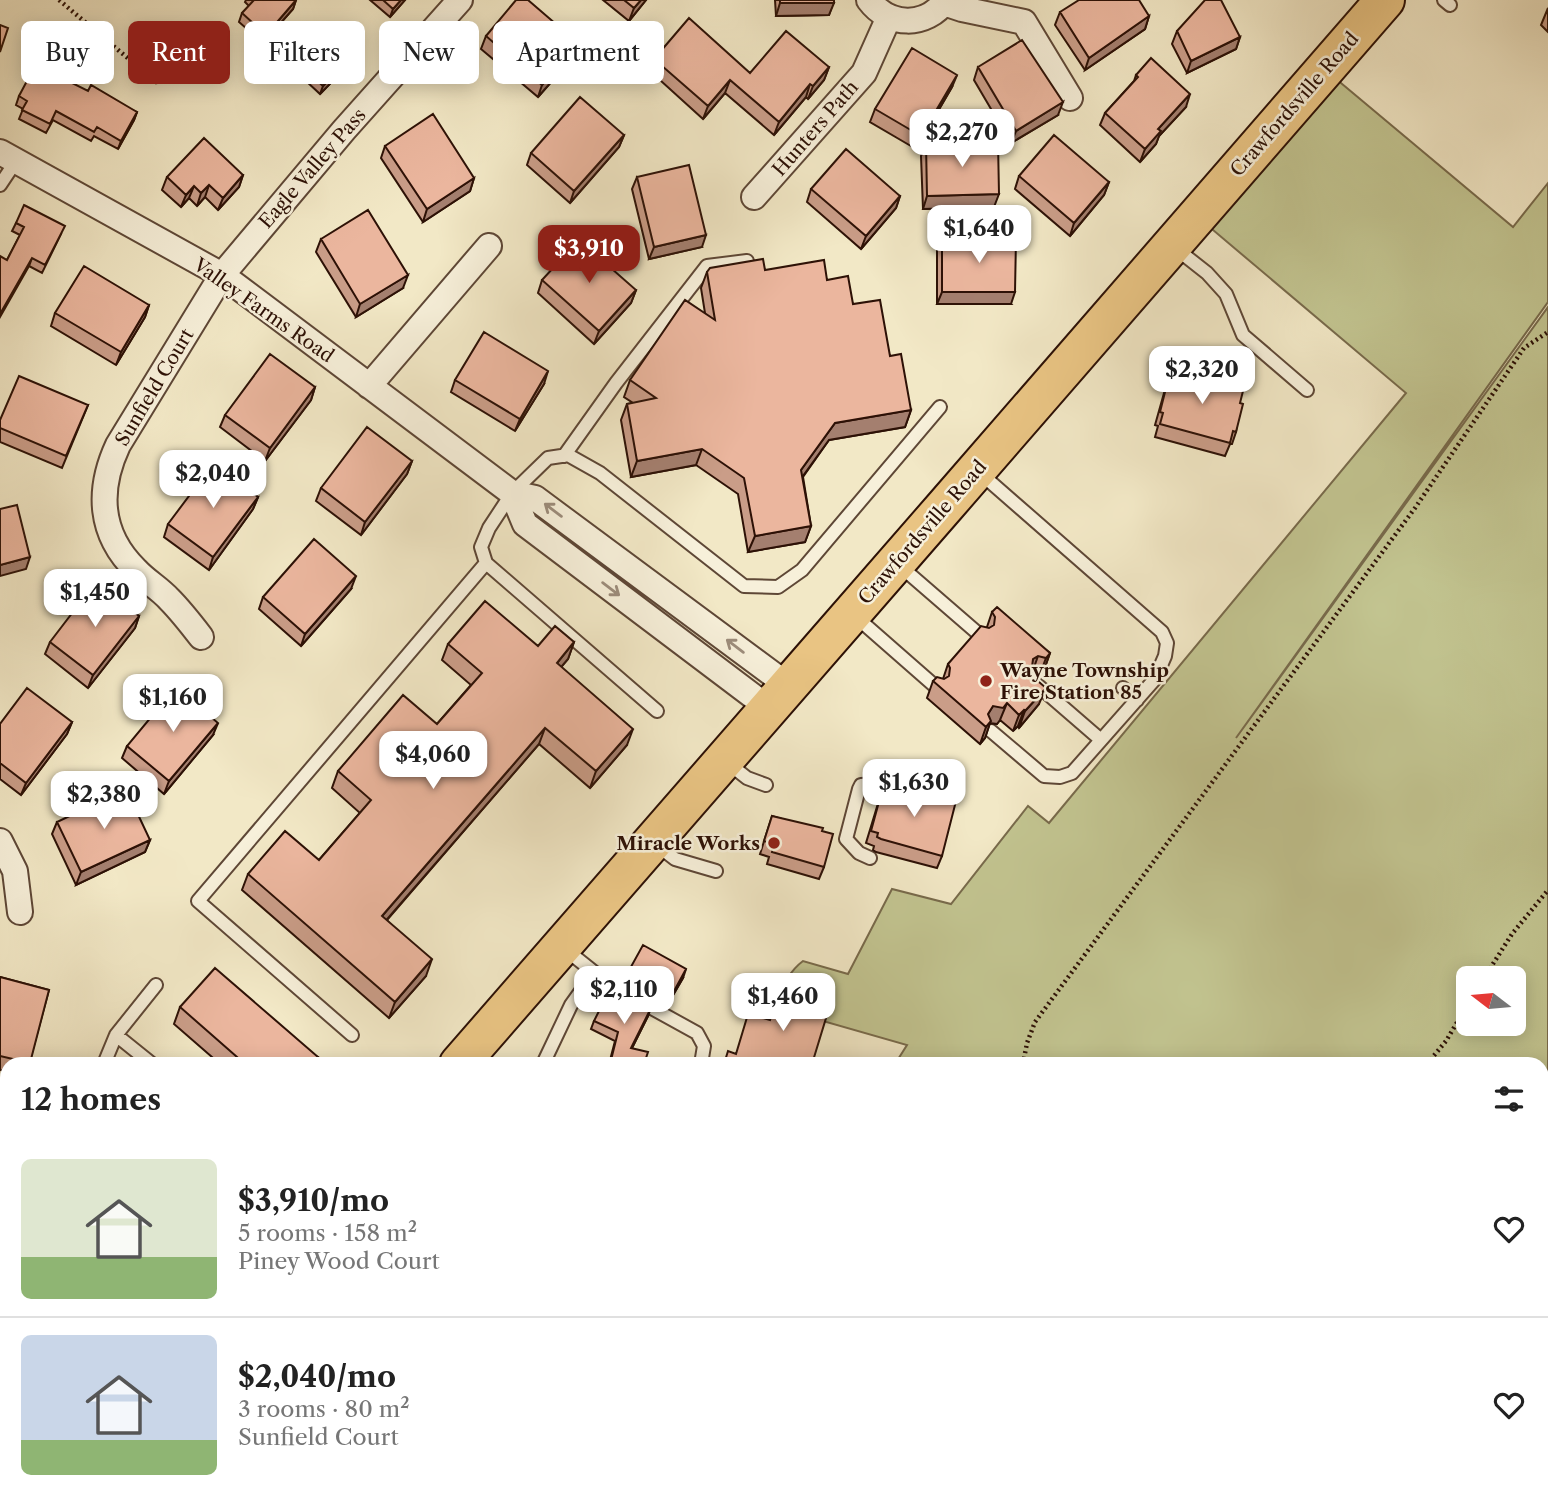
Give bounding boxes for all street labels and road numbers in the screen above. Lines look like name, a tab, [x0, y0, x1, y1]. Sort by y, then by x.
street label: Crawfordsville Road	[1225, 27, 1364, 181]
street label: Hunters Path	[768, 76, 863, 181]
street label: Eagle Valley Pass	[254, 104, 371, 233]
street label: Valley Farms Road	[188, 253, 339, 368]
street label: Sunfield Court	[110, 324, 199, 450]
street label: Crawfordsville Road	[853, 455, 992, 609]

